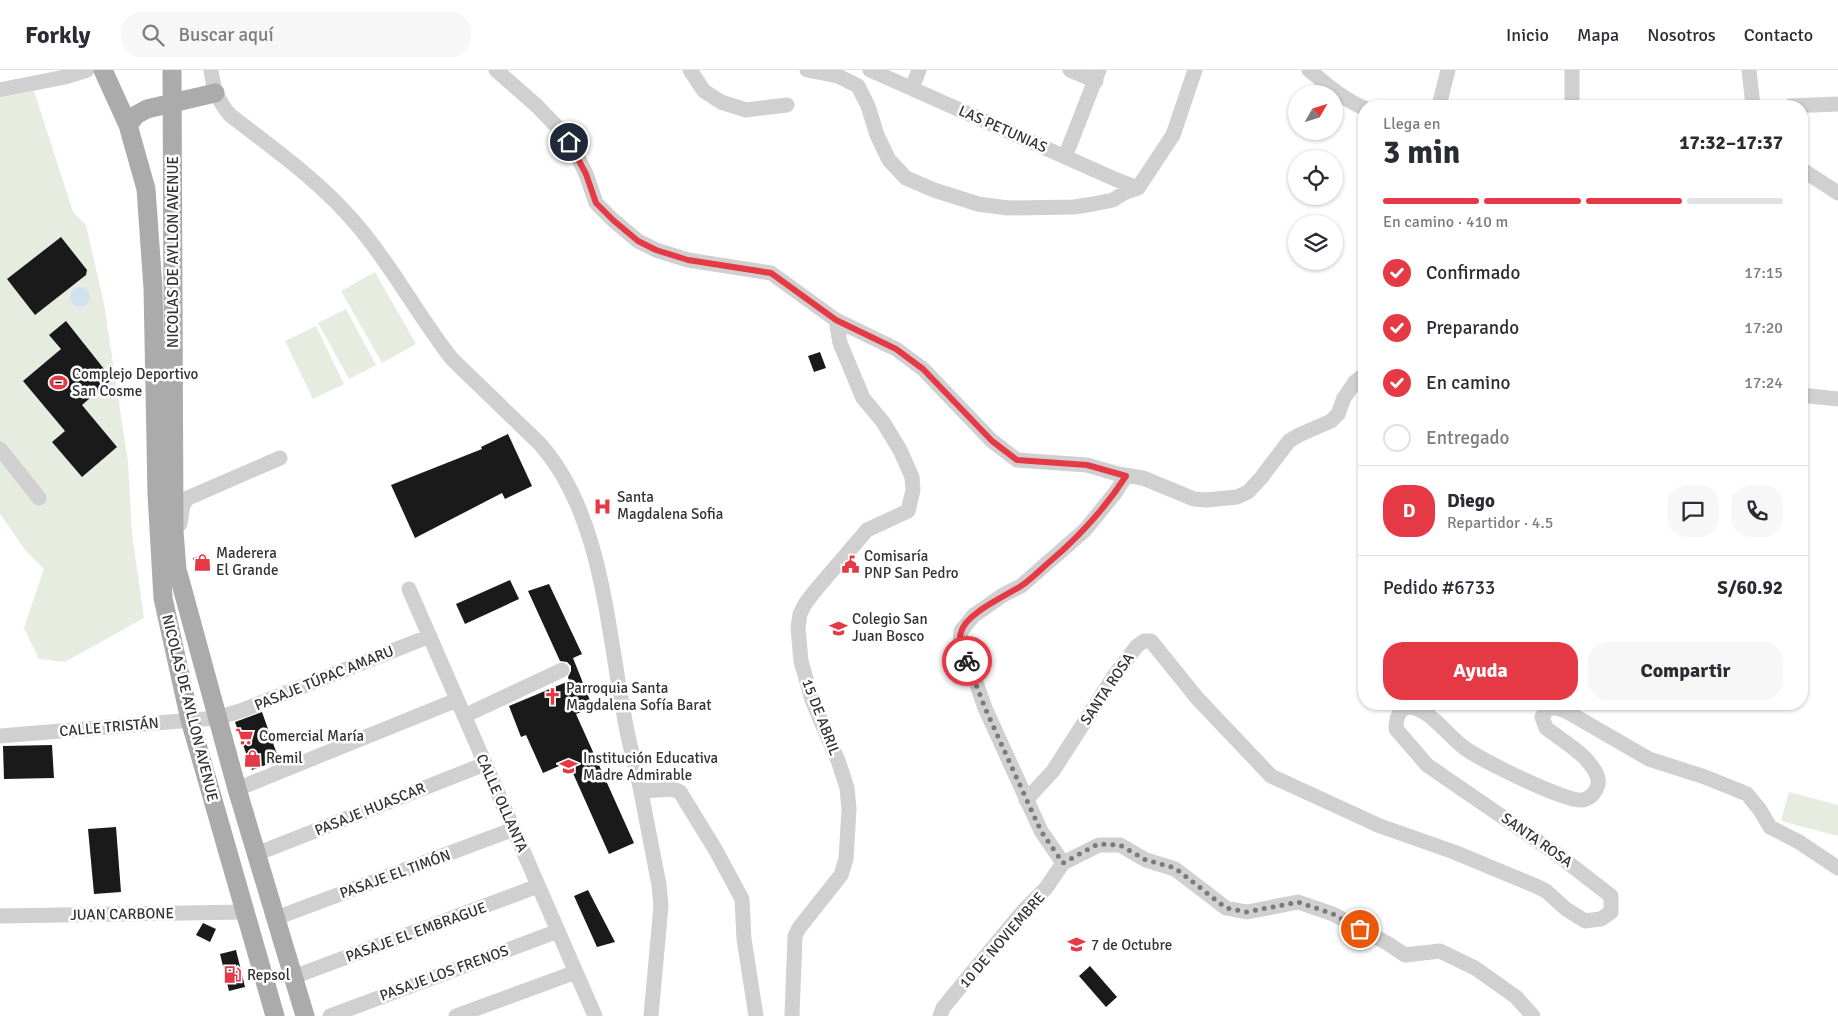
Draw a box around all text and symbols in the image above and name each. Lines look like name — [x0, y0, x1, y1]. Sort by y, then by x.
search box — [121, 12, 471, 57]
text: Forkly — [25, 20, 91, 50]
icon: search — [139, 21, 167, 49]
text: Buscar aquí — [179, 23, 274, 47]
text: Inicio — [1506, 24, 1549, 46]
text: Mapa — [1577, 24, 1619, 46]
text: Nosotros — [1647, 24, 1716, 46]
text: Contacto — [1744, 24, 1813, 46]
north arrow — [1288, 85, 1342, 140]
map controls — [1288, 85, 1343, 270]
street label: LAS PETUNIAS — [956, 101, 1050, 157]
text: Llega en — [1383, 114, 1441, 134]
pin — [548, 121, 590, 163]
icon: home — [555, 128, 583, 156]
text: 17:32–17:37 — [1679, 131, 1783, 155]
text: 3 min — [1383, 133, 1460, 172]
button: locate — [1288, 150, 1343, 205]
street label: NICOLAS DE AYLLON AVENUE — [164, 156, 182, 348]
text: En camino · 410 m — [1383, 212, 1508, 232]
button: layers — [1288, 215, 1343, 270]
icon: check — [1383, 259, 1411, 287]
text: Confirmado — [1426, 261, 1520, 285]
text: 17:15 — [1744, 263, 1783, 283]
icon: check — [1383, 314, 1411, 342]
text: Preparando — [1426, 316, 1519, 340]
text: 17:20 — [1744, 318, 1783, 338]
place label: Complejo Deportivo San Cosme — [72, 365, 198, 400]
icon: check — [1383, 369, 1411, 397]
text: En camino — [1426, 371, 1510, 395]
sports icon: Complejo Deportivo San Cosme — [48, 373, 68, 393]
text: 17:24 — [1744, 373, 1783, 393]
text: Entregado — [1426, 426, 1509, 450]
button: chat — [1667, 485, 1719, 537]
button: phone — [1731, 485, 1783, 537]
place label: Santa Magdalena Sofia — [617, 488, 723, 523]
text: Diego — [1447, 489, 1495, 513]
hospital icon: Santa Magdalena Sofia — [593, 496, 613, 516]
text: D — [1403, 499, 1415, 523]
text: Repartidor · 4.5 — [1447, 513, 1553, 533]
place label: Maderera El Grande — [216, 544, 279, 579]
place label: Comisaría PNP San Pedro — [864, 547, 959, 582]
shop icon: Maderera El Grande — [192, 552, 212, 572]
public building icon: Comisaría PNP San Pedro — [840, 555, 860, 575]
text: Pedido #6733 — [1383, 576, 1495, 600]
text: S/60.92 — [1717, 576, 1783, 600]
place label: Colegio San Juan Bosco — [852, 610, 928, 645]
street label: NICOLAS DE AYLLON AVENUE — [158, 613, 222, 803]
school or university icon: Colegio San Juan Bosco — [828, 618, 848, 638]
courier — [942, 636, 992, 686]
street label: PASAJE TÚPAC AMARU — [251, 641, 396, 714]
button: Ayuda — [1383, 642, 1578, 700]
button: Compartir — [1588, 642, 1783, 700]
icon: bike — [953, 647, 981, 675]
street label: SANTA ROSA — [1076, 650, 1138, 728]
street label: 15 DE ABRIL — [798, 676, 844, 758]
place label: Parroquia Santa Magdalena Sofía Barat — [566, 679, 711, 714]
church icon: Parroquia Santa Magdalena Sofía Barat — [542, 687, 562, 707]
street label: CALLE TRISTÁN — [58, 713, 160, 740]
supermarket icon: Comercial María — [235, 726, 255, 746]
place label: Comercial María — [259, 727, 364, 745]
shop icon: Remil — [242, 748, 262, 768]
place label: Remil — [266, 749, 303, 767]
place label: Institución Educativa Madre Admirable — [583, 749, 718, 784]
street label: CALLE OLLANTA — [472, 751, 532, 855]
school or university icon: Institución Educativa Madre Admirable — [559, 757, 579, 777]
street label: PASAJE HUASCAR — [312, 779, 428, 839]
street label: SANTA ROSA — [1498, 809, 1576, 871]
street label: PASAJE EL TIMÓN — [337, 845, 453, 902]
street label: 10 DE NOVIEMBRE — [955, 888, 1049, 992]
street label: PASAJE EL EMBRAGUE — [343, 898, 489, 966]
street label: JUAN CARBONE — [70, 904, 174, 924]
pin — [1339, 908, 1381, 950]
icon: bag — [1346, 915, 1374, 943]
school or university icon: 7 de Octubre — [1067, 935, 1087, 955]
place label: 7 de Octubre — [1091, 936, 1172, 954]
street label: PASAJE LOS FRENOS — [377, 941, 511, 1005]
fuel station icon: Repsol — [223, 965, 243, 985]
place label: Repsol — [247, 966, 290, 984]

